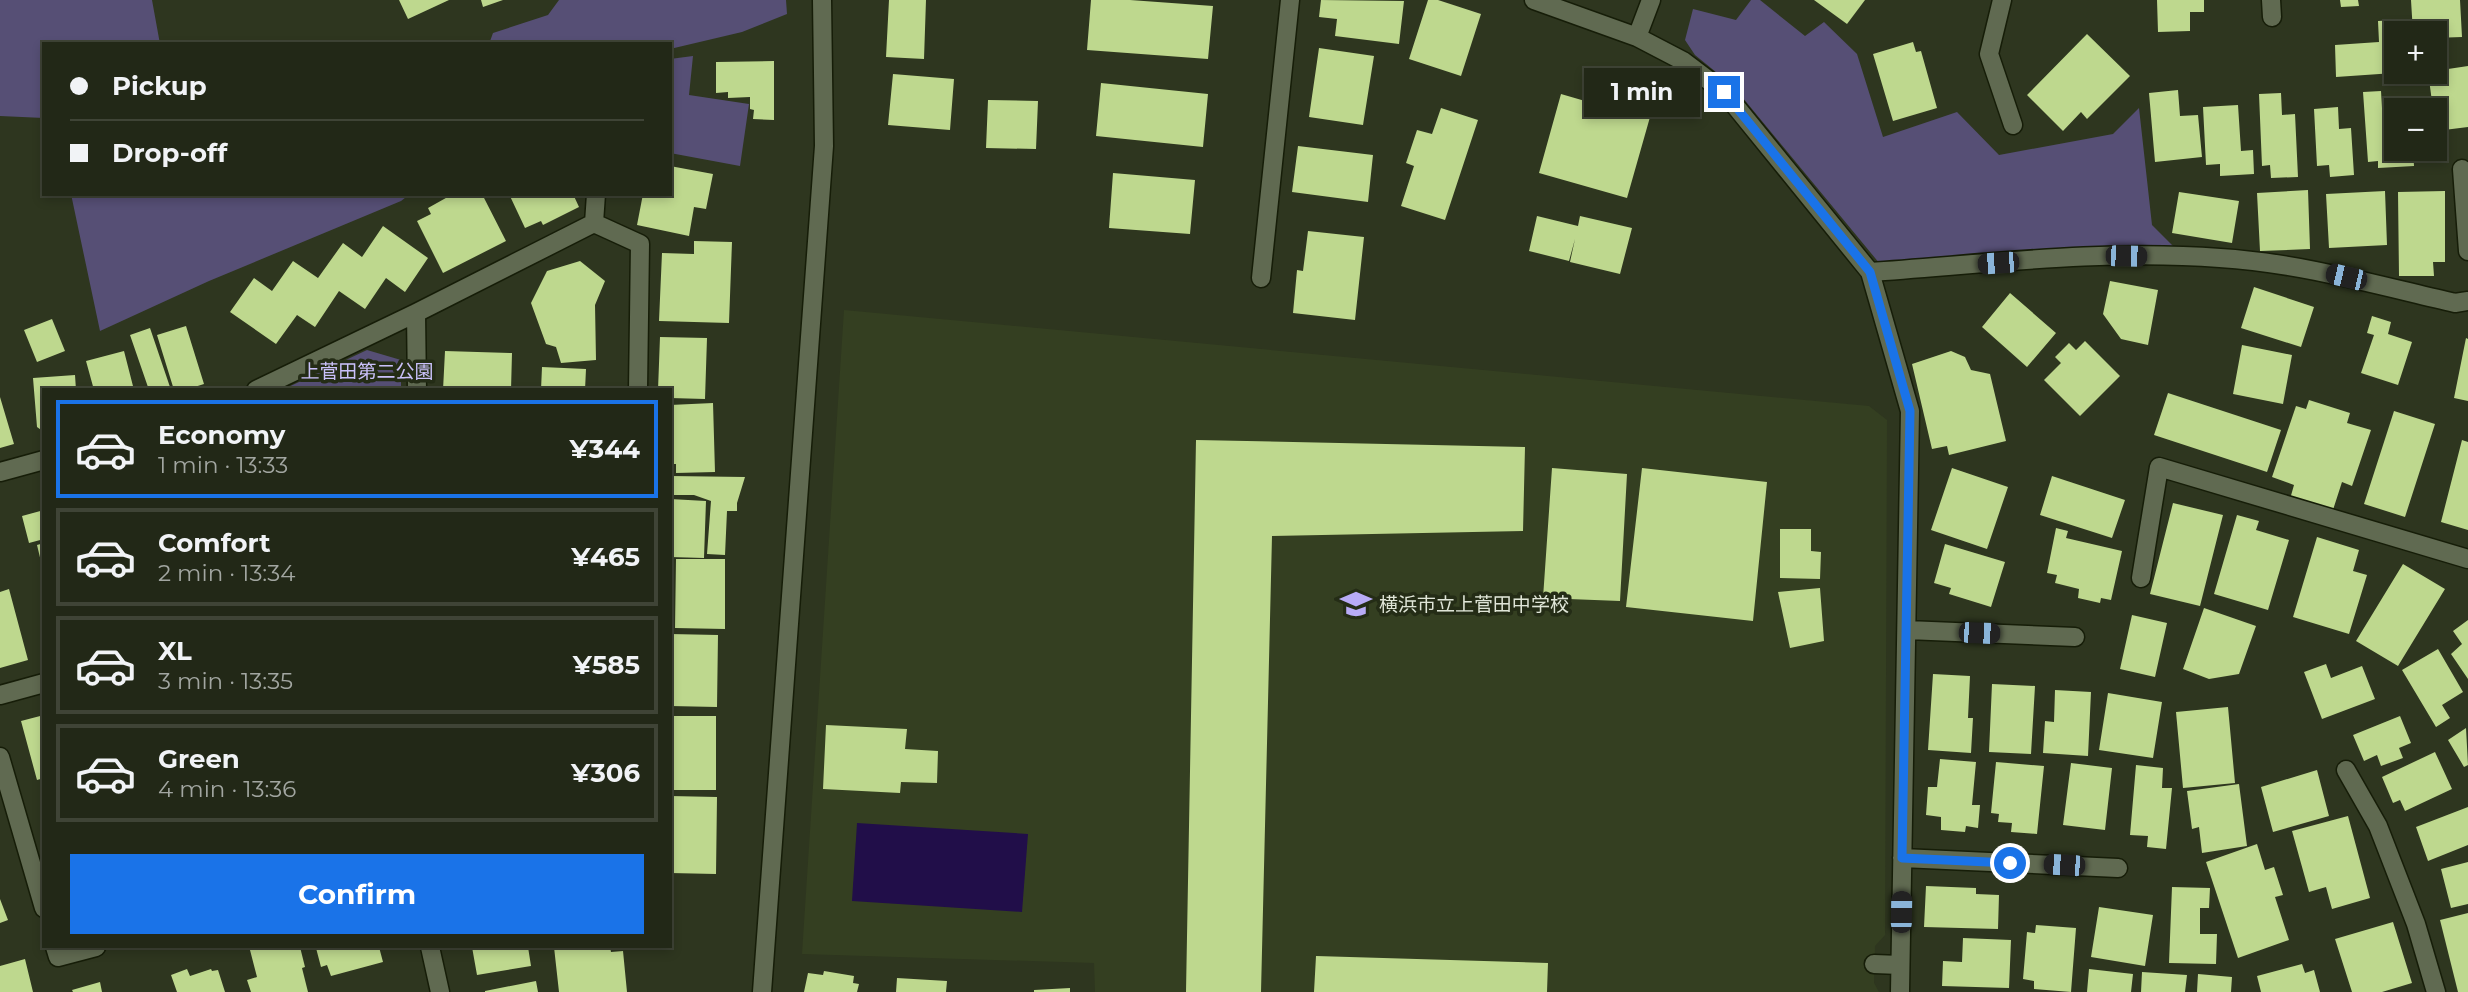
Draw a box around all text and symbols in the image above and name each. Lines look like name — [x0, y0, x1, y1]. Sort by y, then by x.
map controls — [2384, 21, 2447, 161]
button: + — [2384, 21, 2447, 84]
callout: 1 min — [1584, 68, 1700, 116]
text: Pickup — [112, 70, 207, 102]
route end — [1708, 76, 1740, 108]
text: 1 min — [1611, 78, 1673, 106]
button: − — [2384, 98, 2447, 161]
text: Drop-off — [112, 137, 227, 169]
car — [2105, 245, 2148, 267]
car — [1977, 251, 2020, 275]
car — [2324, 262, 2369, 292]
park label: 上菅田第二公園 — [300, 360, 434, 383]
icon: car — [74, 418, 137, 481]
text: Economy — [158, 419, 285, 451]
text: ¥344 — [569, 433, 640, 465]
text: 1 min · 13:33 — [158, 451, 288, 479]
icon: car — [74, 526, 137, 589]
text: Comfort — [158, 527, 270, 559]
text: ¥465 — [571, 541, 640, 573]
text: 2 min · 13:34 — [158, 559, 295, 587]
school or university icon: 横浜市立上菅田中学校 — [1339, 587, 1373, 621]
place label: 横浜市立上菅田中学校 — [1379, 593, 1569, 616]
car — [1958, 622, 2001, 644]
icon: car — [74, 634, 137, 697]
text: XL — [158, 635, 192, 667]
text: ¥585 — [573, 649, 640, 681]
text: 3 min · 13:35 — [158, 667, 293, 695]
icon: car — [74, 742, 137, 805]
text: Green — [158, 743, 240, 775]
text: ¥306 — [571, 757, 640, 789]
text: 4 min · 13:36 — [158, 775, 296, 803]
route start — [1994, 847, 2026, 879]
car — [2043, 853, 2086, 877]
button: Confirm — [70, 854, 644, 934]
car — [1891, 891, 1912, 933]

